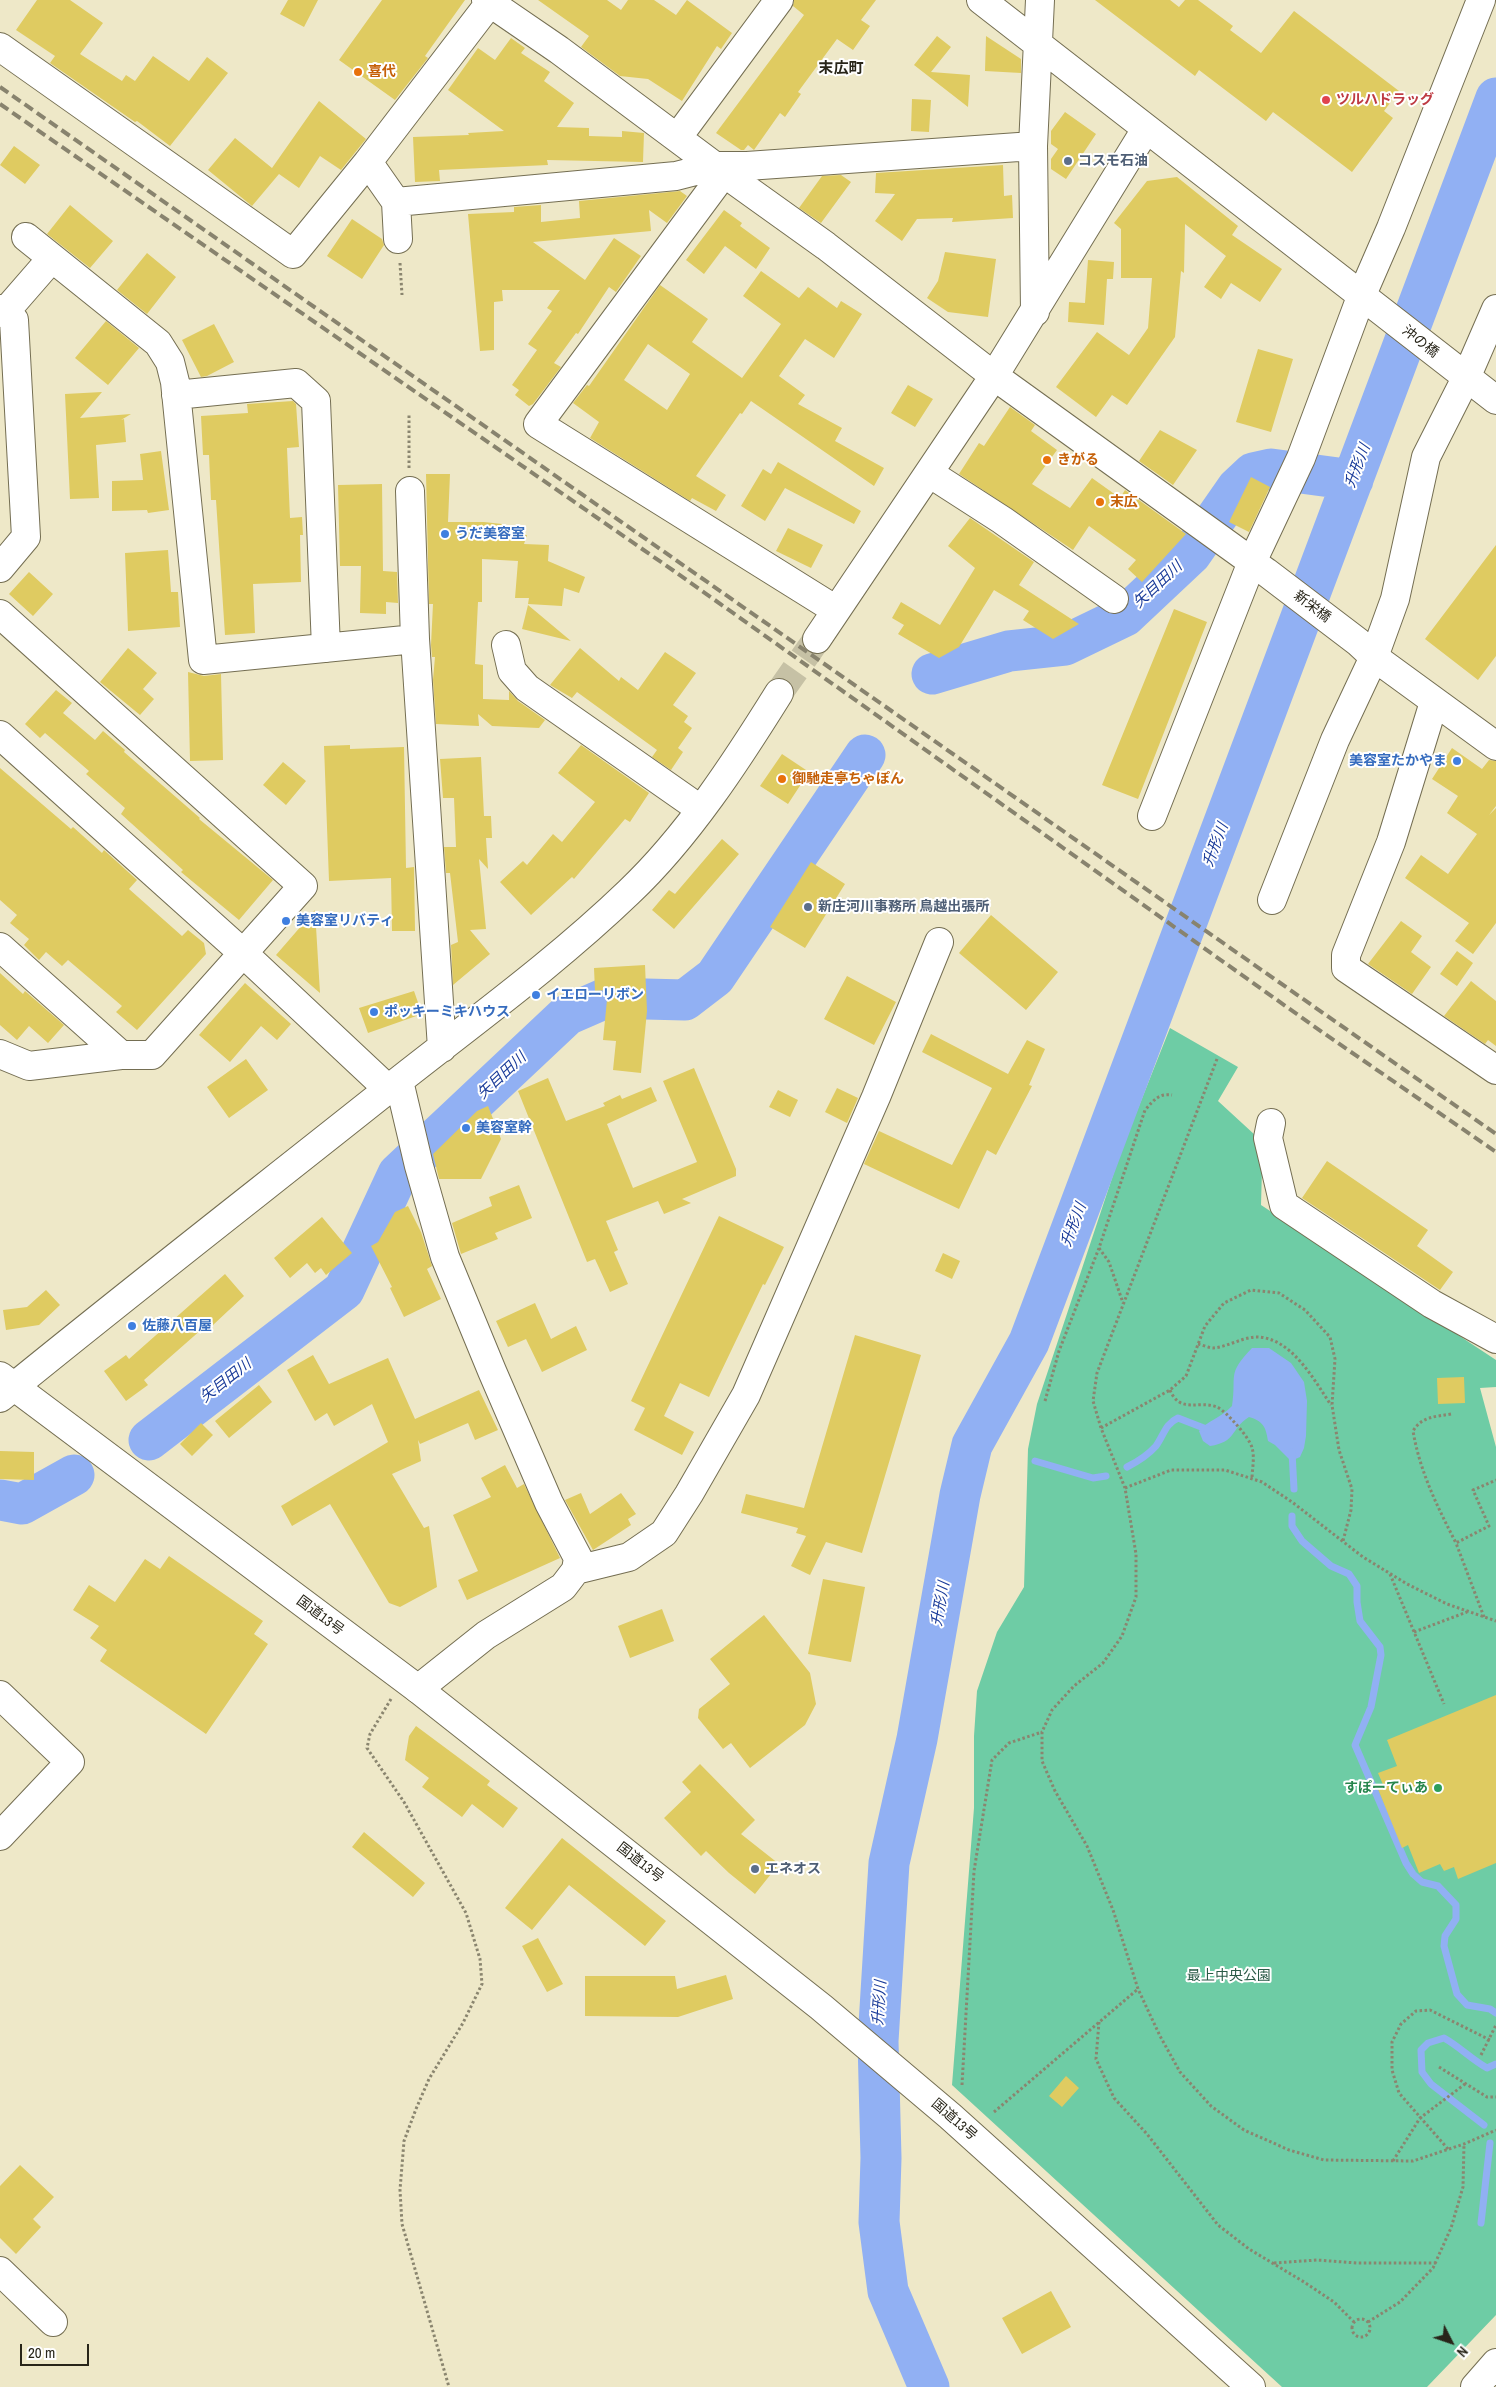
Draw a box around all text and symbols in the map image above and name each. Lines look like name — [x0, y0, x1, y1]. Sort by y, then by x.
district label: 末広町 — [819, 60, 863, 78]
place label: 喜代 — [368, 64, 396, 80]
marker: 喜代 — [352, 66, 364, 78]
place label: ツルハドラッグ — [1336, 92, 1434, 108]
marker: ツルハドラッグ — [1320, 94, 1332, 106]
place label: コスモ石油 — [1078, 153, 1148, 169]
marker: コスモ石油 — [1062, 155, 1074, 167]
street label: 沖の橋 — [1398, 322, 1442, 362]
water label: 升形川 — [1342, 442, 1374, 490]
place label: きがる — [1057, 452, 1099, 468]
marker: きがる — [1041, 454, 1053, 466]
place label: 末広 — [1110, 494, 1138, 510]
marker: 末広 — [1094, 496, 1106, 508]
place label: うだ美容室 — [455, 526, 525, 542]
marker: うだ美容室 — [439, 528, 451, 540]
water label: 矢目田川 — [1130, 558, 1186, 612]
street label: 新栄橋 — [1290, 588, 1334, 626]
place label: 美容室たかやま — [1349, 753, 1447, 769]
marker: 美容室たかやま — [1451, 755, 1463, 767]
place label: 御馳走亭ちゃぽん — [792, 771, 904, 787]
marker: 御馳走亭ちゃぽん — [776, 773, 788, 785]
water label: 升形川 — [1200, 821, 1232, 869]
place label: 新庄河川事務所 鳥越出張所 — [818, 899, 989, 915]
marker: 新庄河川事務所 鳥越出張所 — [802, 901, 814, 913]
place label: 美容室リバティ — [296, 913, 394, 929]
marker: 美容室リバティ — [280, 915, 292, 927]
place label: イエローリボン — [546, 987, 644, 1003]
marker: イエローリボン — [530, 989, 542, 1001]
place label: ポッキーミキハウス — [384, 1004, 510, 1020]
marker: ポッキーミキハウス — [368, 1006, 380, 1018]
water label: 矢目田川 — [474, 1049, 530, 1103]
place label: 美容室幹 — [476, 1120, 532, 1136]
marker: 美容室幹 — [460, 1122, 472, 1134]
water label: 升形川 — [1058, 1201, 1090, 1249]
place label: 佐藤八百屋 — [142, 1318, 212, 1334]
marker: 佐藤八百屋 — [126, 1320, 138, 1332]
water label: 矢目田川 — [197, 1355, 255, 1407]
water label: 升形川 — [928, 1580, 954, 1628]
street label: 国道13号 — [293, 1593, 347, 1639]
place label: すぽーてぃあ — [1344, 1780, 1428, 1796]
marker: すぽーてぃあ — [1432, 1782, 1444, 1794]
street label: 国道13号 — [613, 1840, 667, 1886]
place label: エネオス — [765, 1861, 821, 1877]
marker: エネオス — [749, 1863, 761, 1875]
park label: 最上中央公園 — [1187, 1968, 1271, 1984]
water label: 升形川 — [869, 1980, 891, 2026]
street label: 国道13号 — [928, 2096, 980, 2144]
north arrow — [1426, 2317, 1476, 2367]
scale bar — [22, 2334, 91, 2366]
text: 20 m — [28, 2342, 55, 2363]
text: N — [1453, 2343, 1472, 2361]

